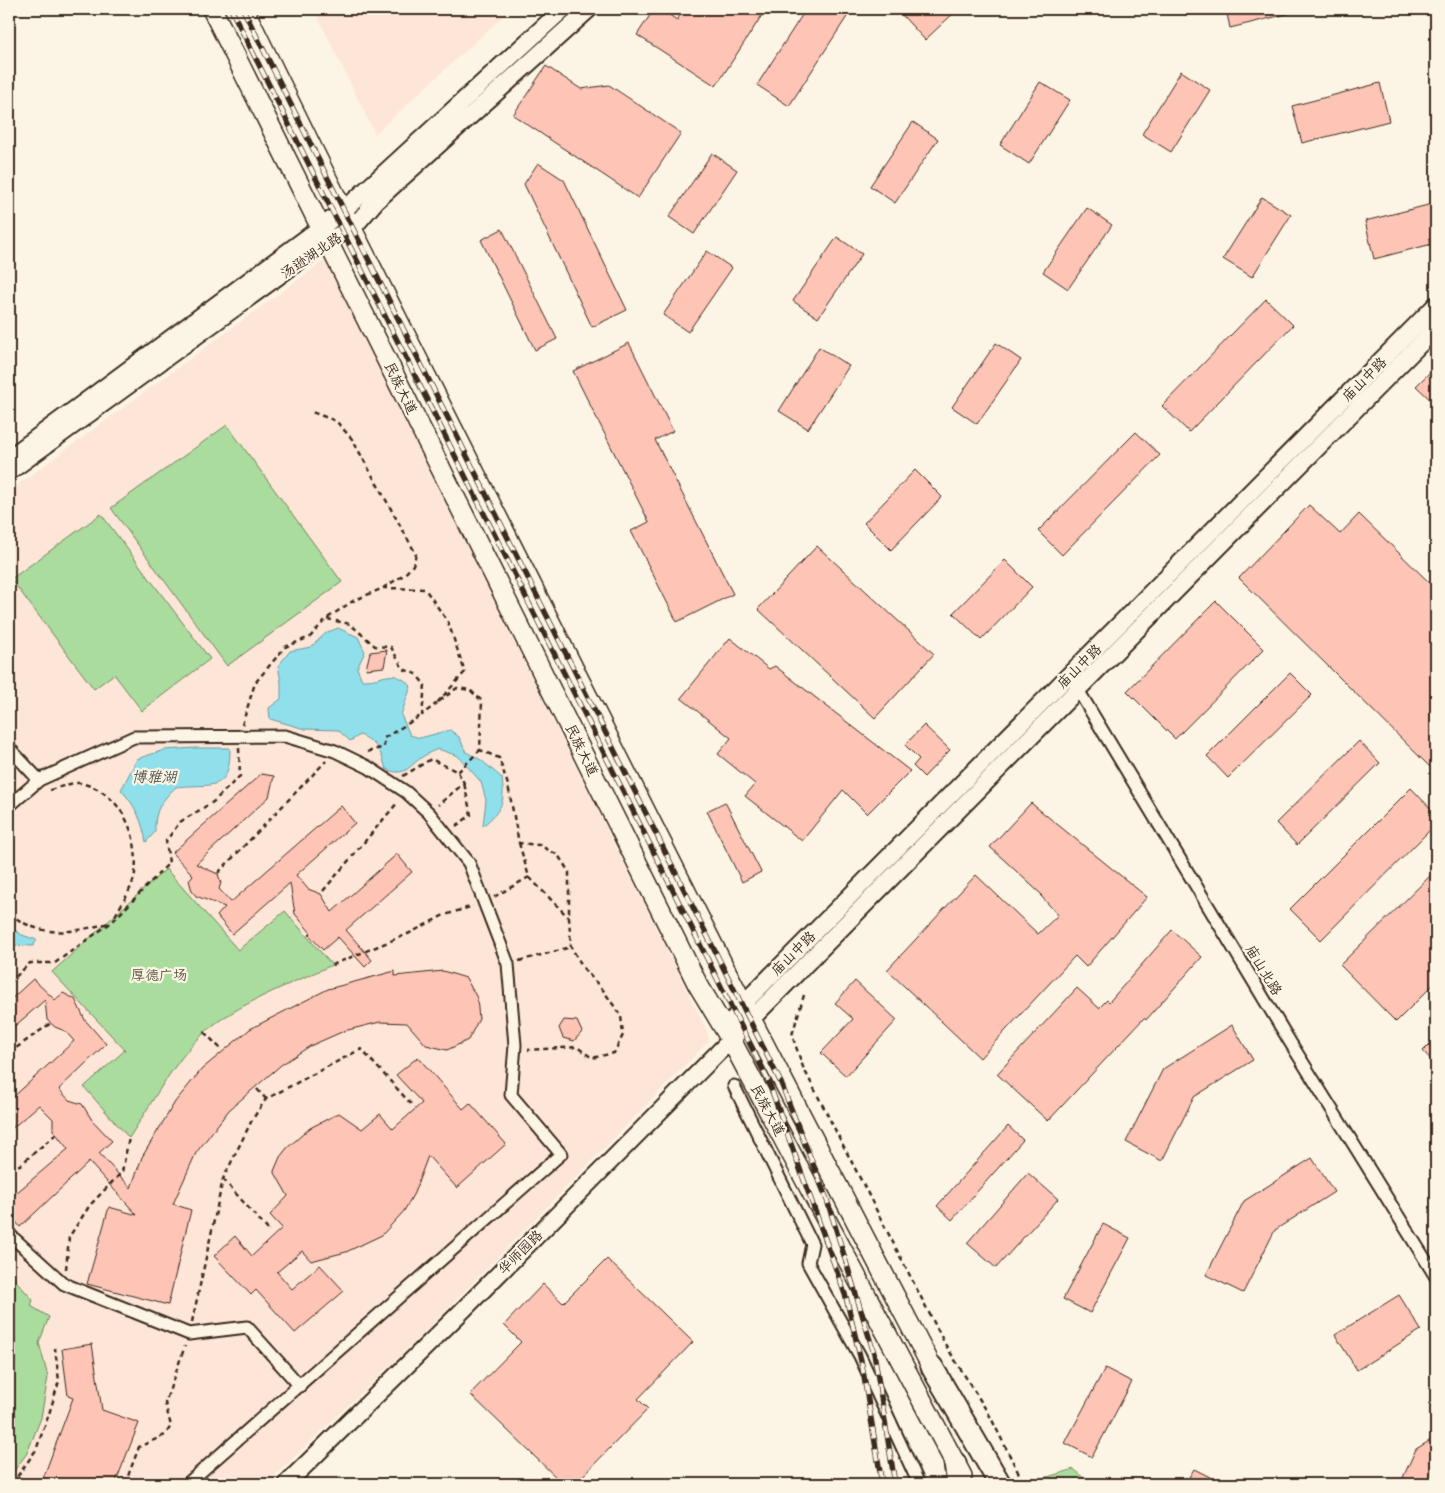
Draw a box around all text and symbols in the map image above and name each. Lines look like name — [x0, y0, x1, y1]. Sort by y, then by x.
street label: 汤逊湖北路 — [278, 229, 345, 282]
street label: 庙山中路 — [1339, 354, 1390, 405]
street label: 民族大道 — [381, 359, 420, 417]
street label: 庙山中路 — [1054, 641, 1105, 692]
street label: 民族大道 — [562, 721, 601, 779]
water label: 博雅湖 — [131, 768, 178, 787]
street label: 庙山中路 — [768, 928, 819, 979]
street label: 庙山北路 — [1242, 942, 1285, 999]
park label: 厚德广场 — [131, 967, 187, 984]
street label: 民族大道 — [747, 1082, 788, 1139]
street label: 华师园路 — [495, 1227, 546, 1278]

